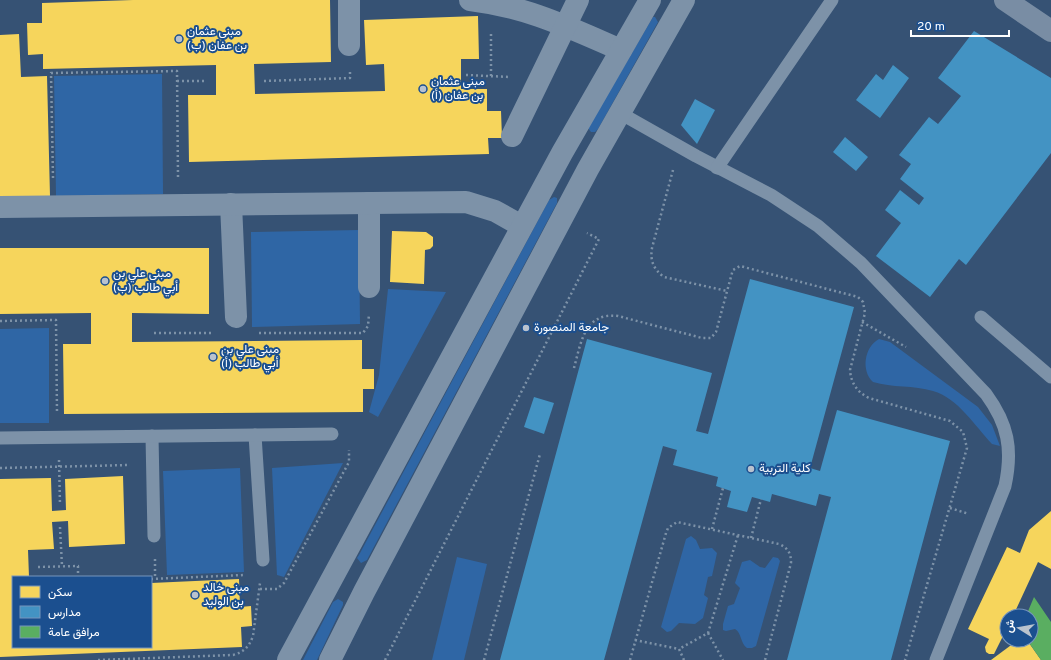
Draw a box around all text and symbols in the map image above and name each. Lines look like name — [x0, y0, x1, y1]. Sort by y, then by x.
scale bar — [911, 12, 1009, 38]
text: 20 m — [917, 19, 945, 35]
place label: مبنى عثمان بن عفان (ب) — [187, 24, 247, 54]
marker: مبنى عثمان بن عفان (ب) — [174, 34, 184, 44]
place label: مبنى عثمان بن عفان (أ) — [431, 74, 485, 104]
marker: مبنى عثمان بن عفان (أ) — [418, 84, 428, 94]
place label: مبنى علي بن أبي طالب (ب) — [113, 266, 178, 297]
marker: مبنى علي بن أبي طالب (ب) — [100, 276, 110, 286]
place label: جامعة المنصورة — [534, 320, 609, 336]
marker: جامعة المنصورة — [521, 323, 531, 333]
place label: مبنى علي بن أبي طالب (أ) — [221, 342, 279, 373]
marker: مبنى علي بن أبي طالب (أ) — [208, 352, 218, 362]
place label: كلية التربية — [759, 461, 811, 477]
marker: كلية التربية — [746, 464, 756, 474]
legend — [12, 576, 152, 648]
place label: مبنى خالد بن الوليد — [203, 580, 249, 610]
text: سكن — [48, 585, 72, 601]
marker: مبنى خالد بن الوليد — [190, 590, 200, 600]
text: مدارس — [48, 605, 81, 621]
north arrow — [999, 608, 1039, 648]
text: ش — [1002, 618, 1018, 634]
text: مرافق عامة — [48, 625, 100, 641]

